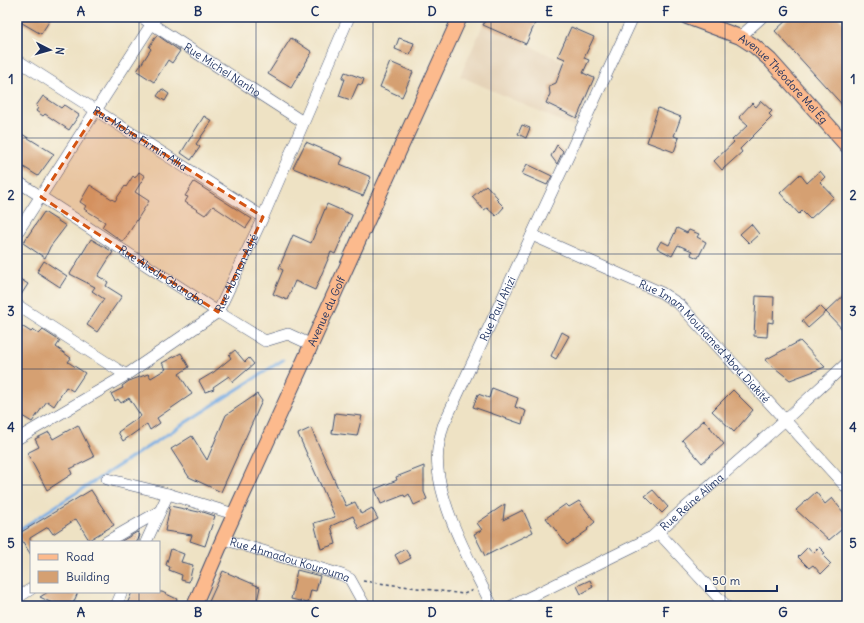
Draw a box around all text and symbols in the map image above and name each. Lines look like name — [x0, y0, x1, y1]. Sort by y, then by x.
text: A — [77, 3, 86, 20]
text: B — [194, 3, 203, 20]
text: C — [311, 3, 320, 20]
text: D — [427, 3, 437, 20]
text: E — [545, 3, 553, 20]
text: F — [662, 3, 670, 20]
text: G — [778, 3, 788, 20]
north arrow — [30, 30, 70, 70]
street label: Avenue Théodore Mel Eg — [736, 31, 831, 127]
street label: Rue Michel Nanho — [181, 40, 264, 100]
text: N — [53, 47, 67, 56]
text: 1 — [8, 71, 14, 88]
text: 1 — [850, 71, 856, 88]
street label: Rue Mobio Firmin Allia — [90, 103, 190, 174]
text: 2 — [7, 187, 15, 204]
text: 2 — [849, 187, 857, 204]
street label: Rue Abonon Adjé — [212, 232, 261, 314]
street label: Rue Akedji Gbangbo — [116, 242, 207, 308]
street label: Avenue du Golf — [304, 274, 348, 349]
street label: Rue Paul Ahizi — [477, 274, 519, 343]
street label: Rue Imam Mouhamed Abou Diakité — [637, 277, 773, 406]
text: 3 — [7, 303, 15, 320]
text: 3 — [849, 303, 857, 320]
text: 4 — [7, 419, 15, 436]
text: 4 — [849, 419, 857, 436]
street label: Rue Reine Alima — [657, 470, 726, 534]
street label: Rue Ahmadou Kourouma — [228, 534, 353, 585]
text: 5 — [7, 535, 15, 552]
text: 5 — [849, 535, 857, 552]
legend — [30, 541, 160, 593]
text: Road — [66, 549, 94, 564]
scale bar — [706, 567, 777, 593]
text: Building — [66, 569, 110, 584]
text: 50 m — [712, 573, 741, 588]
text: A — [77, 604, 86, 621]
text: B — [194, 604, 203, 621]
text: C — [311, 604, 320, 621]
text: D — [427, 604, 437, 621]
text: E — [545, 604, 553, 621]
text: F — [662, 604, 670, 621]
text: G — [778, 604, 788, 621]

